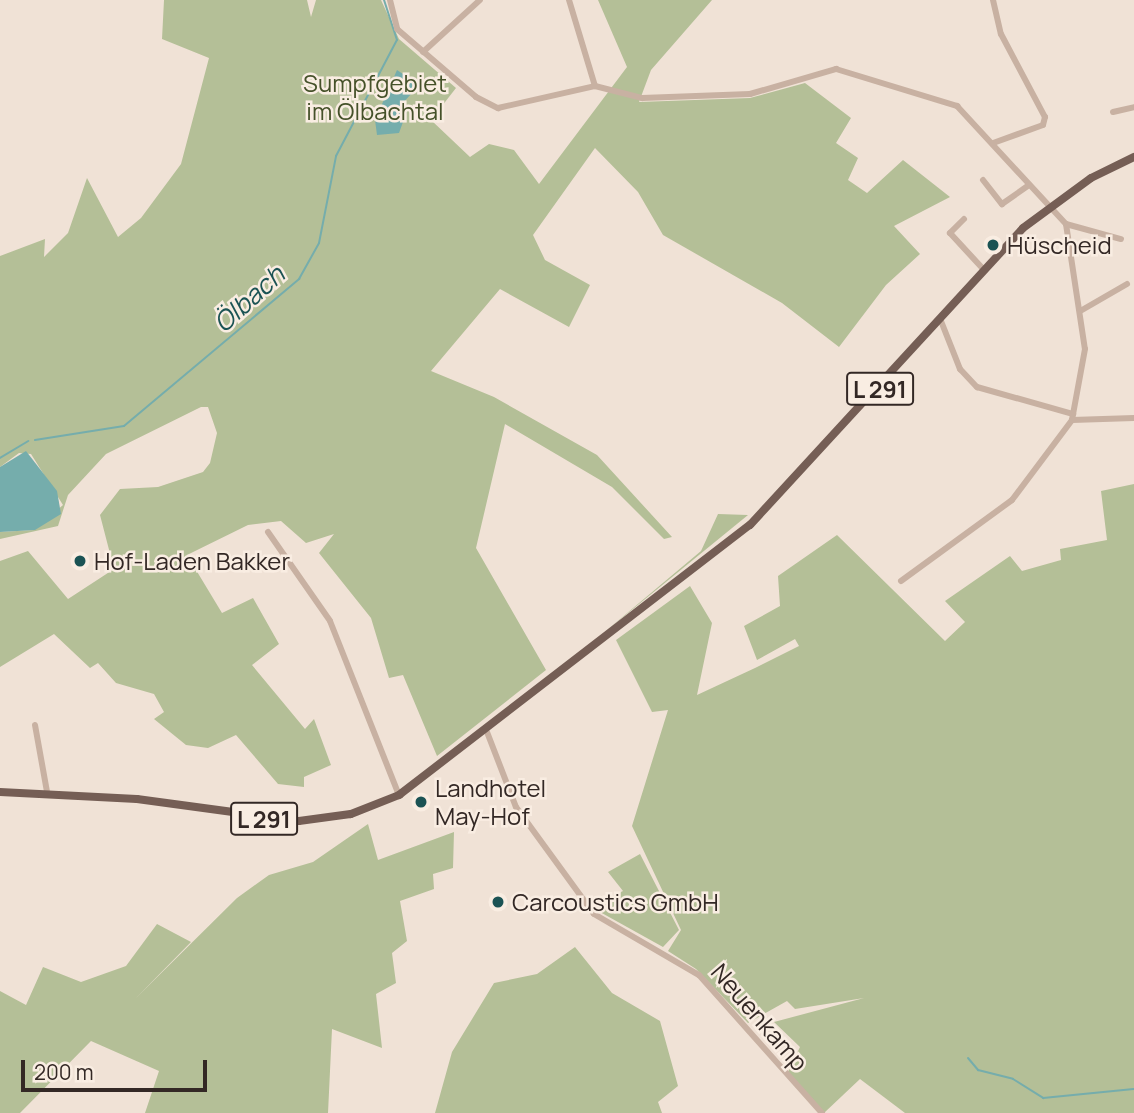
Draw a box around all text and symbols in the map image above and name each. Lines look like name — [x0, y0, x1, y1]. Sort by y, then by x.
park label: Sumpfgebiet im Ölbachtal — [303, 69, 447, 125]
place label: Hüscheid — [1007, 231, 1112, 259]
marker: Hüscheid — [985, 237, 1001, 253]
water label: Ölbach — [207, 259, 291, 339]
road number: L 291 — [845, 370, 915, 408]
place label: Hof-Laden Bakker — [94, 547, 290, 575]
marker: Hof-Laden Bakker — [72, 553, 88, 569]
place label: Landhotel May-Hof — [435, 774, 546, 830]
marker: Landhotel May-Hof — [413, 794, 429, 810]
road number: L 291 — [229, 800, 299, 838]
place label: Carcoustics GmbH — [512, 888, 719, 916]
marker: Carcoustics GmbH — [490, 894, 506, 910]
street label: Neuenkamp — [706, 958, 814, 1076]
scale bar — [24, 1046, 210, 1090]
text: 200 m — [34, 1058, 94, 1086]

